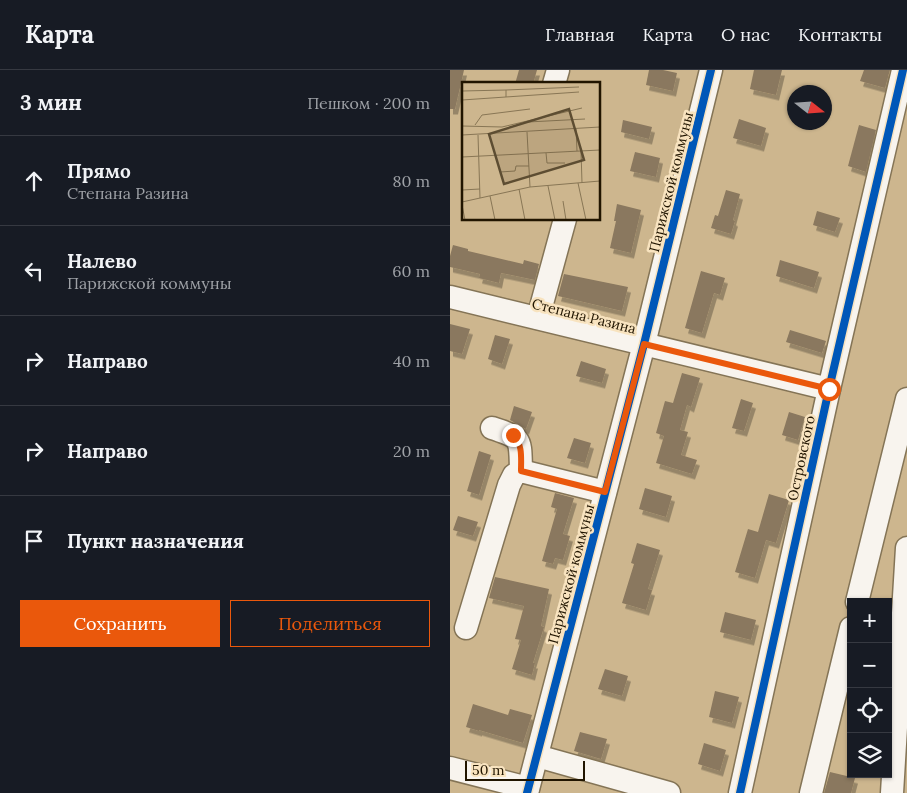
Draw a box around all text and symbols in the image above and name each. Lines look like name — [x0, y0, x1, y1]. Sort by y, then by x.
text: Карта — [25, 19, 94, 50]
text: Главная — [545, 23, 614, 46]
text: Карта — [642, 23, 693, 46]
text: О нас — [721, 23, 770, 46]
text: Контакты — [798, 23, 882, 46]
inset map — [462, 82, 600, 220]
north arrow — [787, 85, 832, 130]
text: 3 мин — [20, 89, 82, 116]
text: Пешком · 200 m — [307, 93, 430, 113]
street label: Парижской коммуны — [645, 110, 697, 254]
text: Прямо — [67, 159, 131, 183]
icon: ahead — [20, 167, 48, 195]
text: 80 m — [393, 171, 430, 191]
text: Степана Разина — [67, 183, 189, 203]
text: Налево — [67, 249, 137, 273]
icon: left — [20, 257, 48, 285]
text: 60 m — [392, 261, 430, 281]
text: Парижской коммуны — [67, 273, 232, 293]
street label: Степана Разина — [530, 294, 638, 338]
icon: right — [20, 347, 48, 375]
text: Направо — [67, 349, 148, 373]
text: 40 m — [393, 351, 430, 371]
route start — [818, 378, 841, 401]
street label: Островского — [783, 414, 819, 502]
route end — [502, 424, 525, 447]
icon: right — [20, 437, 48, 465]
text: Направо — [67, 439, 148, 463]
text: 20 m — [393, 441, 430, 461]
street label: Парижской коммуны — [544, 502, 598, 646]
icon: arrive — [20, 527, 48, 555]
text: Пункт назначения — [67, 529, 244, 553]
map controls — [847, 598, 892, 778]
button: + — [847, 598, 892, 643]
button: Сохранить — [20, 600, 220, 647]
button: Поделиться — [230, 600, 430, 647]
button: − — [847, 643, 892, 688]
button: locate — [847, 688, 892, 733]
button: layers — [847, 733, 892, 778]
scale bar — [465, 758, 585, 781]
text: 50 m — [472, 761, 505, 779]

